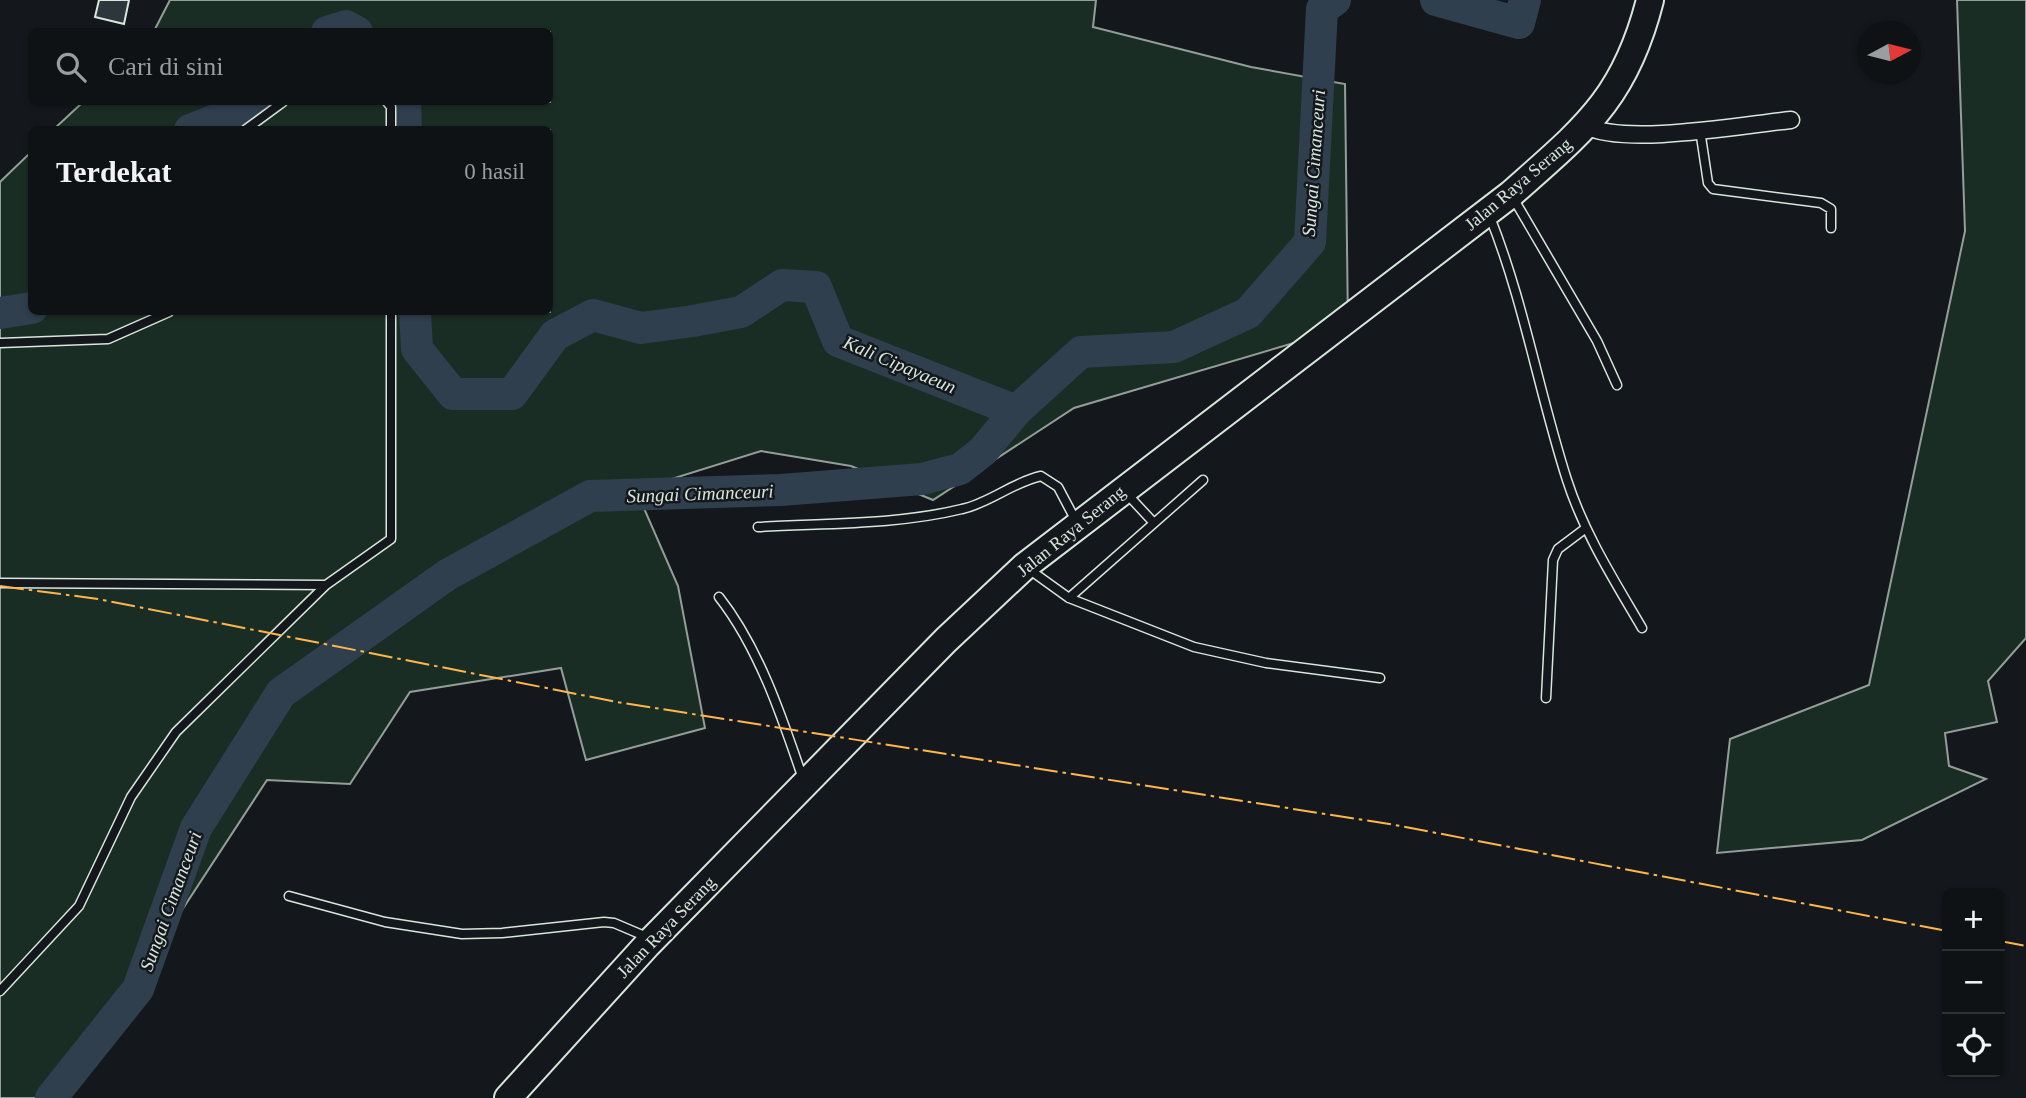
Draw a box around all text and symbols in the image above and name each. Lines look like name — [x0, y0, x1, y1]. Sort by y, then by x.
north arrow — [1858, 21, 1921, 84]
search box — [28, 28, 553, 105]
icon: search — [52, 48, 90, 86]
text: Cari di sini — [108, 52, 224, 81]
water label: Sungai Cimanceuri — [1298, 89, 1329, 237]
street label: Jalan Raya Serang — [1461, 134, 1575, 234]
text: Terdekat — [56, 155, 172, 188]
text: 0 hasil — [464, 159, 525, 184]
water label: Kali Cipayaeun — [840, 331, 959, 398]
water label: Sungai Cimanceuri — [626, 480, 774, 507]
street label: Jalan Raya Serang — [1013, 481, 1129, 581]
water label: Sungai Cimanceuri — [135, 828, 206, 974]
street label: Jalan Raya Serang — [613, 872, 719, 982]
map controls — [1942, 888, 2005, 1077]
button: + — [1942, 888, 2005, 951]
button: − — [1942, 951, 2005, 1014]
button: locate — [1942, 1014, 2005, 1077]

